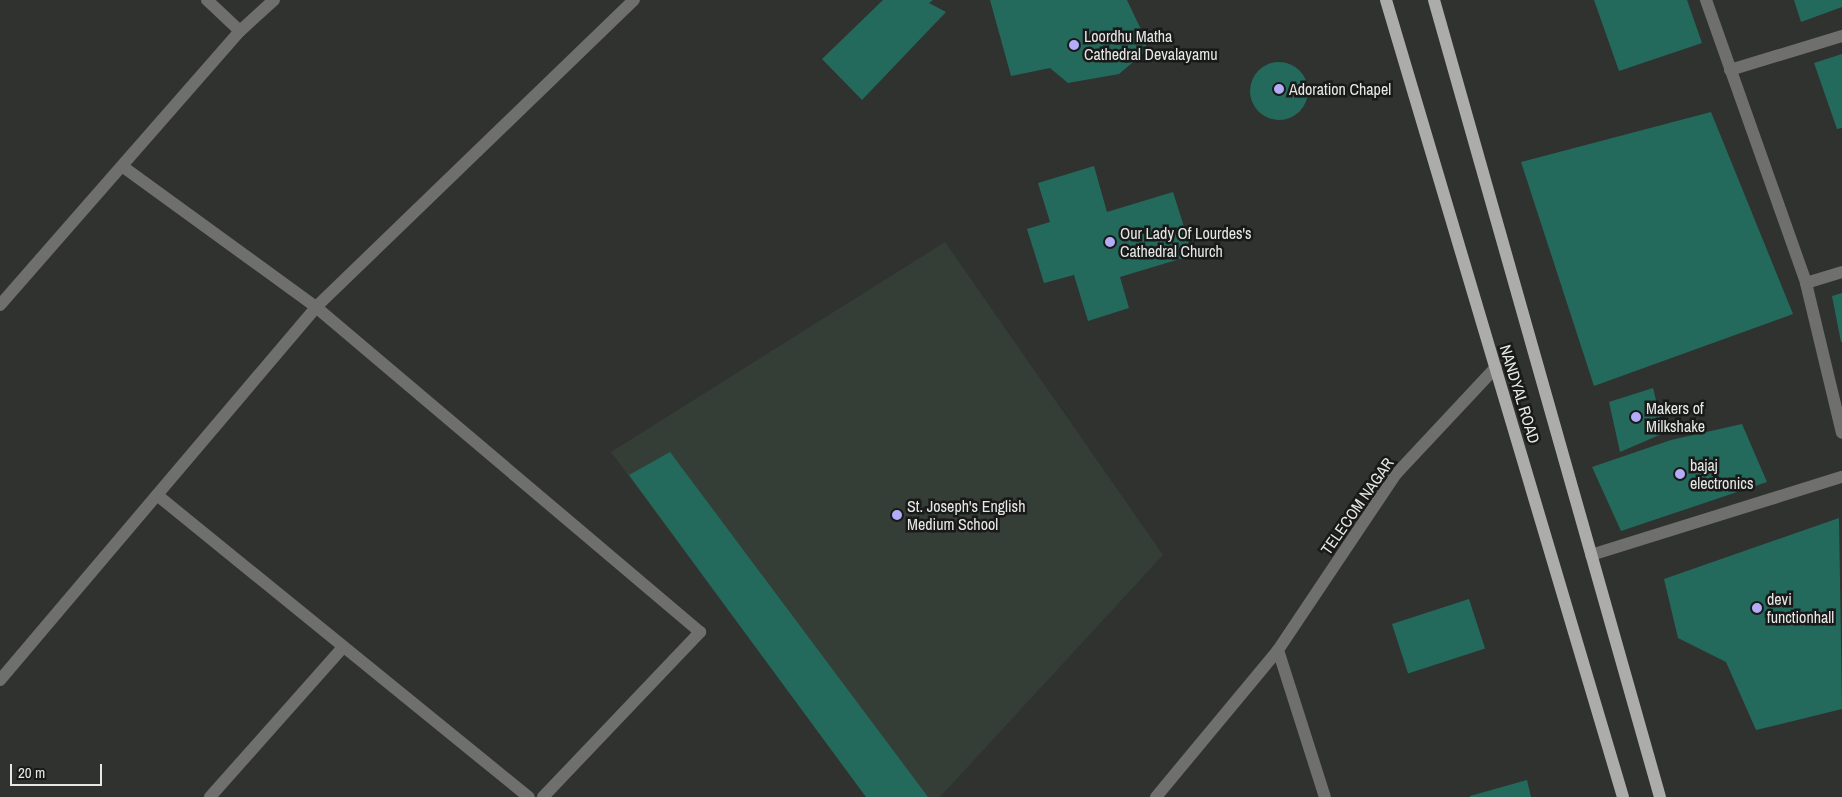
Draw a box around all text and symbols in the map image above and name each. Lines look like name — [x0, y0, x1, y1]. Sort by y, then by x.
place label: Loordhu Matha Cathedral Devalayamu — [1084, 26, 1217, 64]
marker: Loordhu Matha Cathedral Devalayamu — [1068, 39, 1080, 51]
place label: Adoration Chapel — [1289, 79, 1391, 99]
marker: Adoration Chapel — [1273, 83, 1285, 95]
place label: Our Lady Of Lourdes's Cathedral Church — [1120, 223, 1252, 261]
marker: Our Lady Of Lourdes's Cathedral Church — [1104, 236, 1116, 248]
street label: NANDYAL ROAD — [1496, 342, 1544, 446]
place label: Makers of Milkshake — [1646, 398, 1705, 436]
marker: Makers of Milkshake — [1630, 411, 1642, 423]
street label: TELECOM NAGAR — [1317, 454, 1397, 558]
place label: bajaj electronics — [1690, 455, 1753, 493]
marker: bajaj electronics — [1674, 468, 1686, 480]
place label: St. Joseph's English Medium School — [907, 496, 1025, 534]
marker: St. Joseph's English Medium School — [891, 509, 903, 521]
place label: devi functionhall — [1767, 589, 1834, 627]
marker: devi functionhall — [1751, 602, 1763, 614]
scale bar — [12, 754, 105, 786]
text: 20 m — [18, 762, 45, 783]

